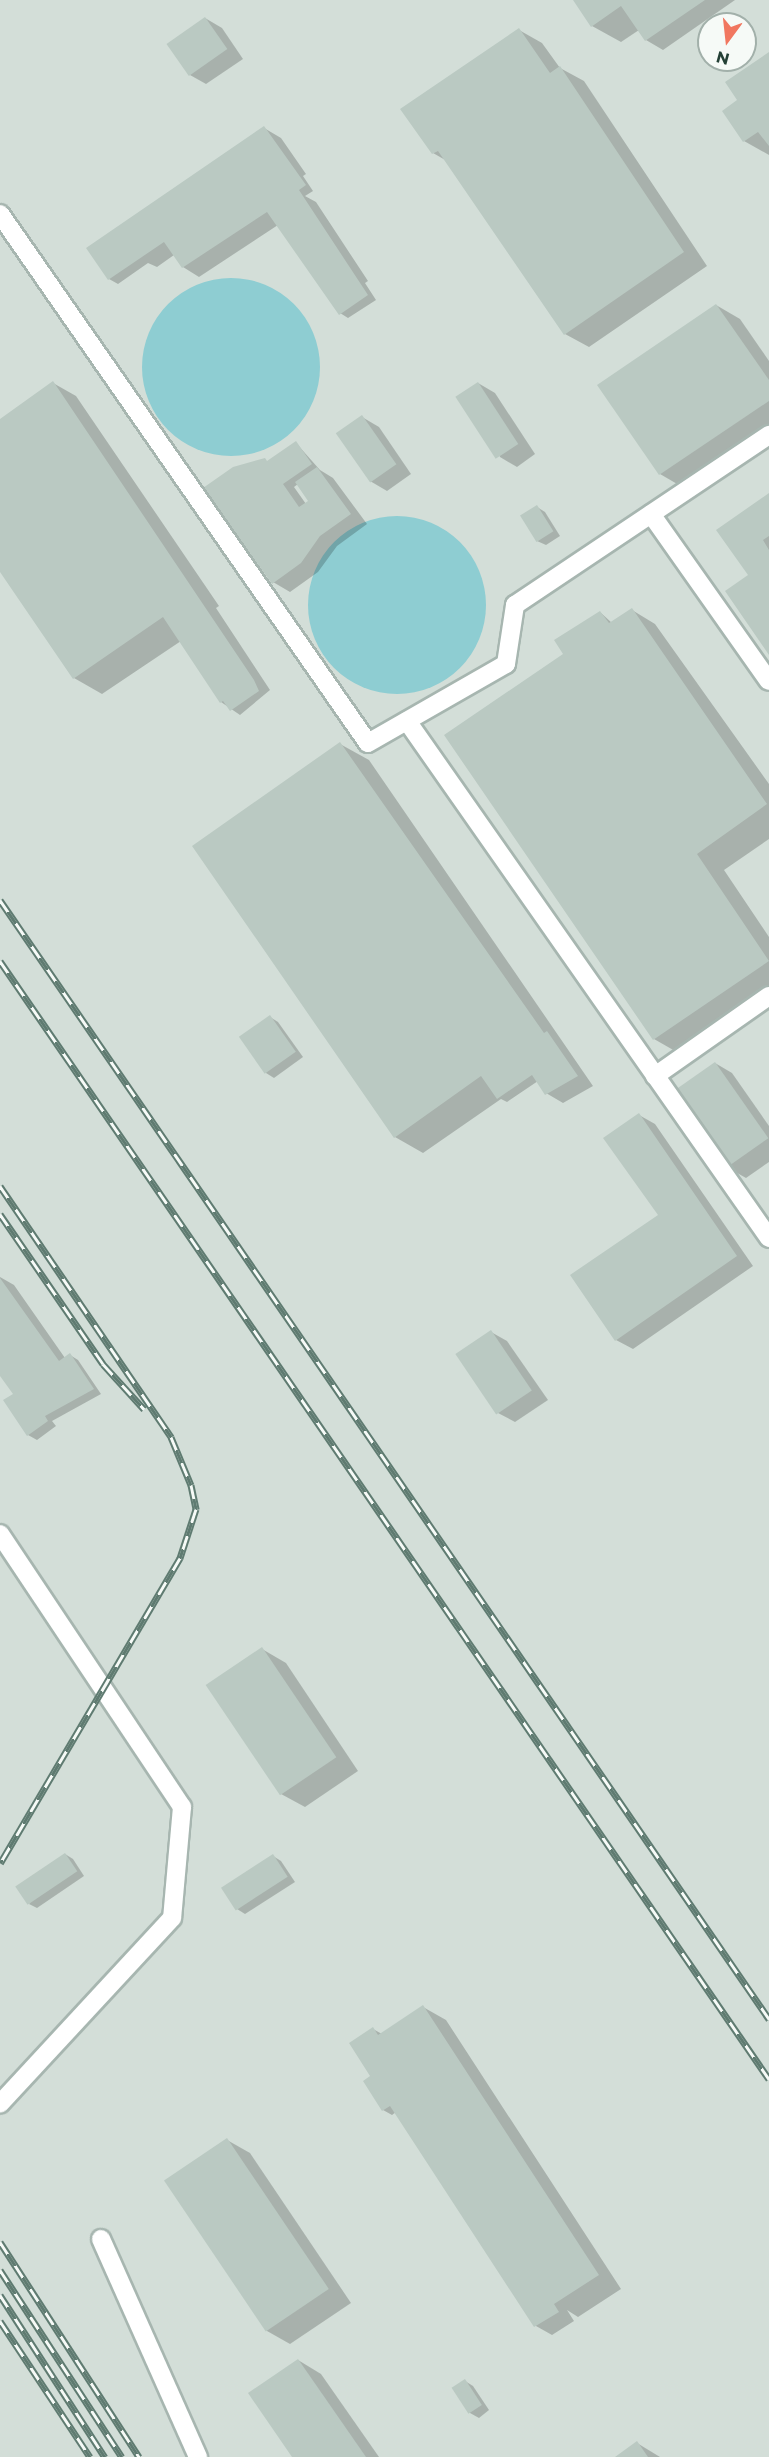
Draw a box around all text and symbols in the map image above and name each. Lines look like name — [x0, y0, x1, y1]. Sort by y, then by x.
north arrow — [697, 12, 757, 72]
text: N — [714, 47, 731, 69]

